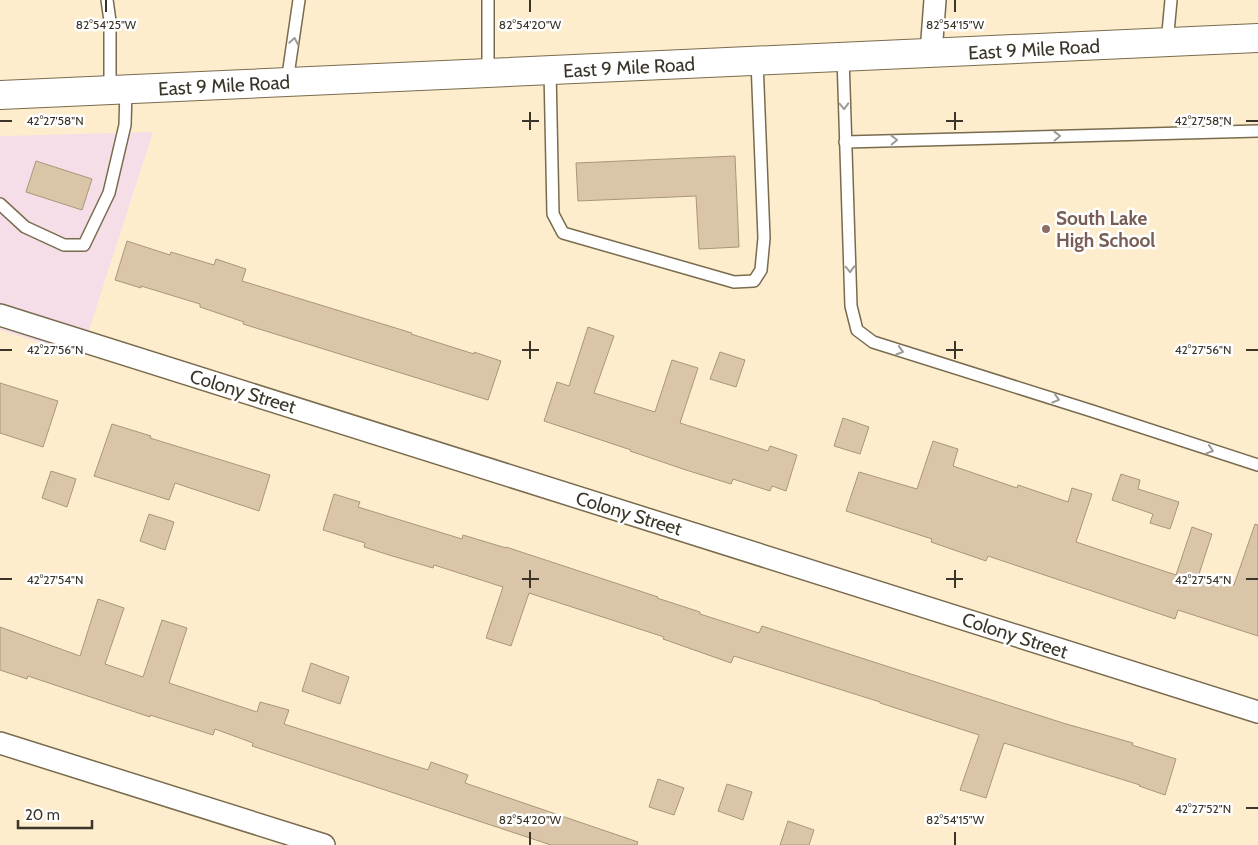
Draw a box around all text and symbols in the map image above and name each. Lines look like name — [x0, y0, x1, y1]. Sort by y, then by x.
text: 82°54'25"W — [76, 17, 137, 32]
text: 82°54'20"W — [499, 17, 562, 32]
text: 82°54'15"W — [926, 17, 985, 32]
street label: East 9 Mile Road — [967, 35, 1101, 64]
one-way arrow — [288, 37, 298, 45]
street label: East 9 Mile Road — [562, 53, 696, 82]
street label: East 9 Mile Road — [157, 71, 291, 100]
one-way arrow — [839, 102, 850, 110]
text: 42°27'58"N — [26, 113, 84, 128]
text: 42°27'58"N — [1174, 113, 1232, 128]
one-way arrow — [1053, 131, 1061, 141]
one-way arrow — [890, 135, 898, 146]
place label: South Lake High School — [1056, 207, 1155, 252]
marker: South Lake High School — [1040, 223, 1052, 235]
one-way arrow — [844, 265, 855, 273]
text: 42°27'56"N — [27, 342, 83, 357]
text: 42°27'56"N — [1175, 342, 1231, 357]
one-way arrow — [896, 345, 904, 355]
street label: Colony Street — [187, 364, 299, 419]
one-way arrow — [1051, 394, 1059, 404]
one-way arrow — [1205, 444, 1214, 454]
street label: Colony Street — [573, 486, 685, 541]
text: 42°27'54"N — [27, 572, 83, 587]
text: 42°27'54"N — [1175, 572, 1231, 587]
street label: Colony Street — [959, 608, 1071, 664]
scale bar — [18, 798, 91, 830]
text: 42°27'52"N — [1175, 801, 1231, 816]
text: 20 m — [25, 806, 60, 824]
text: 82°54'20"W — [499, 812, 562, 827]
text: 82°54'15"W — [926, 812, 985, 827]

